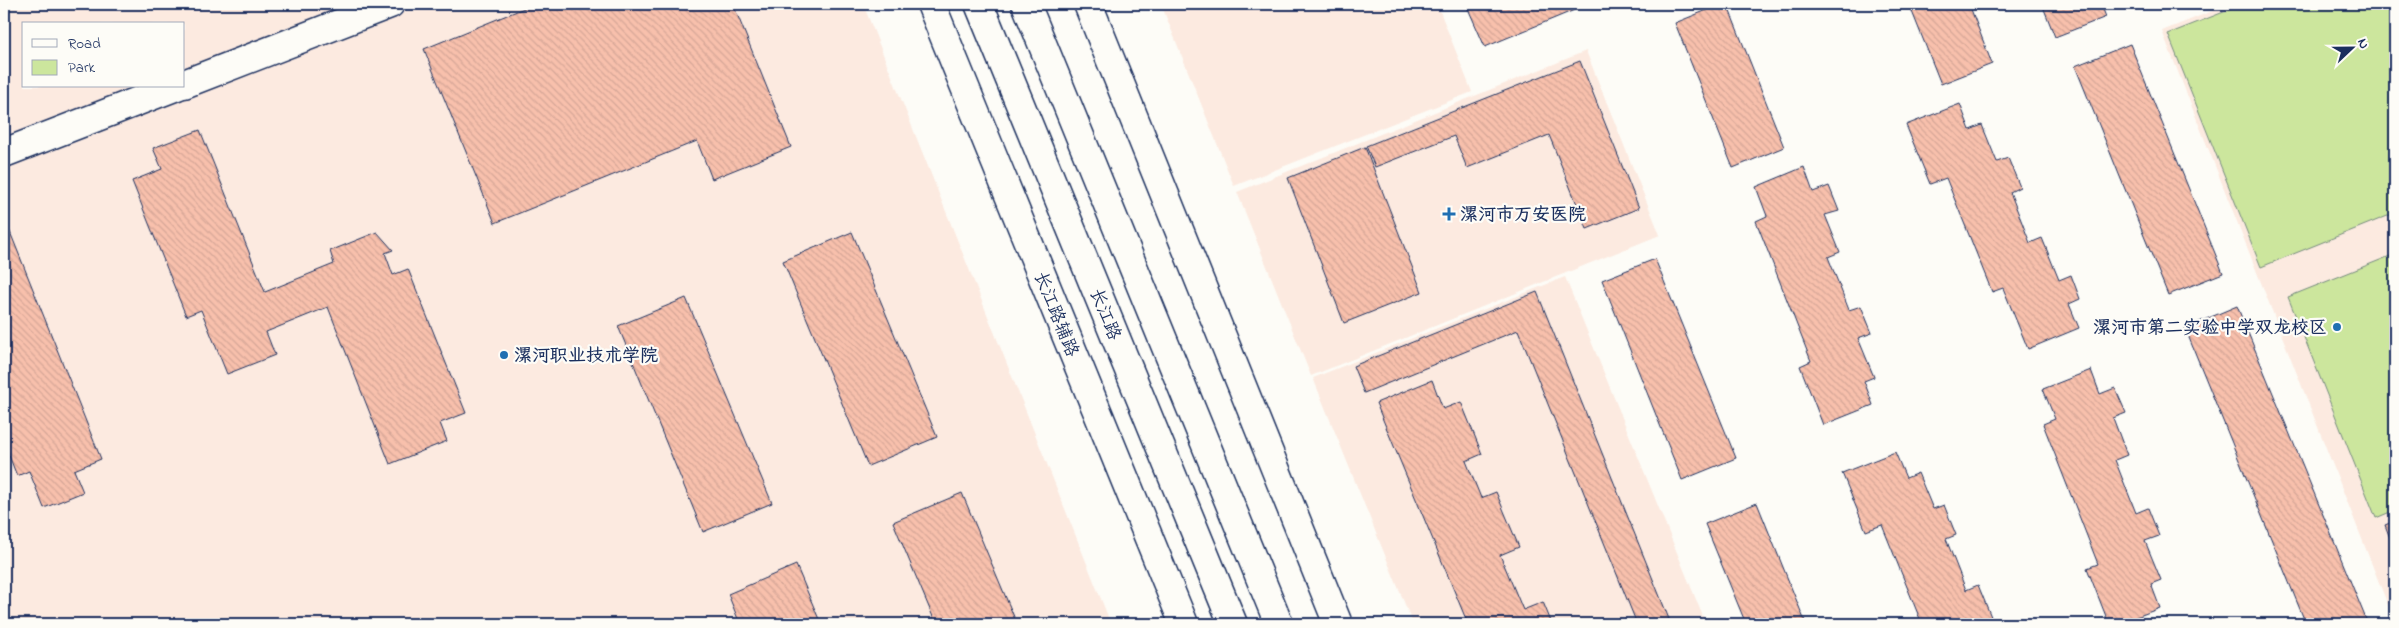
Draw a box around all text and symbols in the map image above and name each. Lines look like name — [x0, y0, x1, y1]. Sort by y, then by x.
legend — [22, 22, 185, 88]
north arrow — [2326, 22, 2376, 72]
text: Road — [68, 33, 101, 55]
text: N — [2351, 35, 2374, 52]
text: Park — [68, 57, 96, 79]
place label: 漯河市万安医院 — [1460, 203, 1586, 229]
marker: 漯河市万安医院 — [1442, 207, 1456, 221]
street label: 长江路辅路 — [1026, 268, 1084, 361]
street label: 长江路 — [1082, 285, 1126, 345]
place label: 漯河市第二实验中学双龙校区 — [2093, 316, 2327, 342]
marker: 漯河市第二实验中学双龙校区 — [2331, 321, 2343, 333]
place label: 漯河职业技术学院 — [514, 344, 658, 370]
marker: 漯河职业技术学院 — [498, 349, 510, 361]

